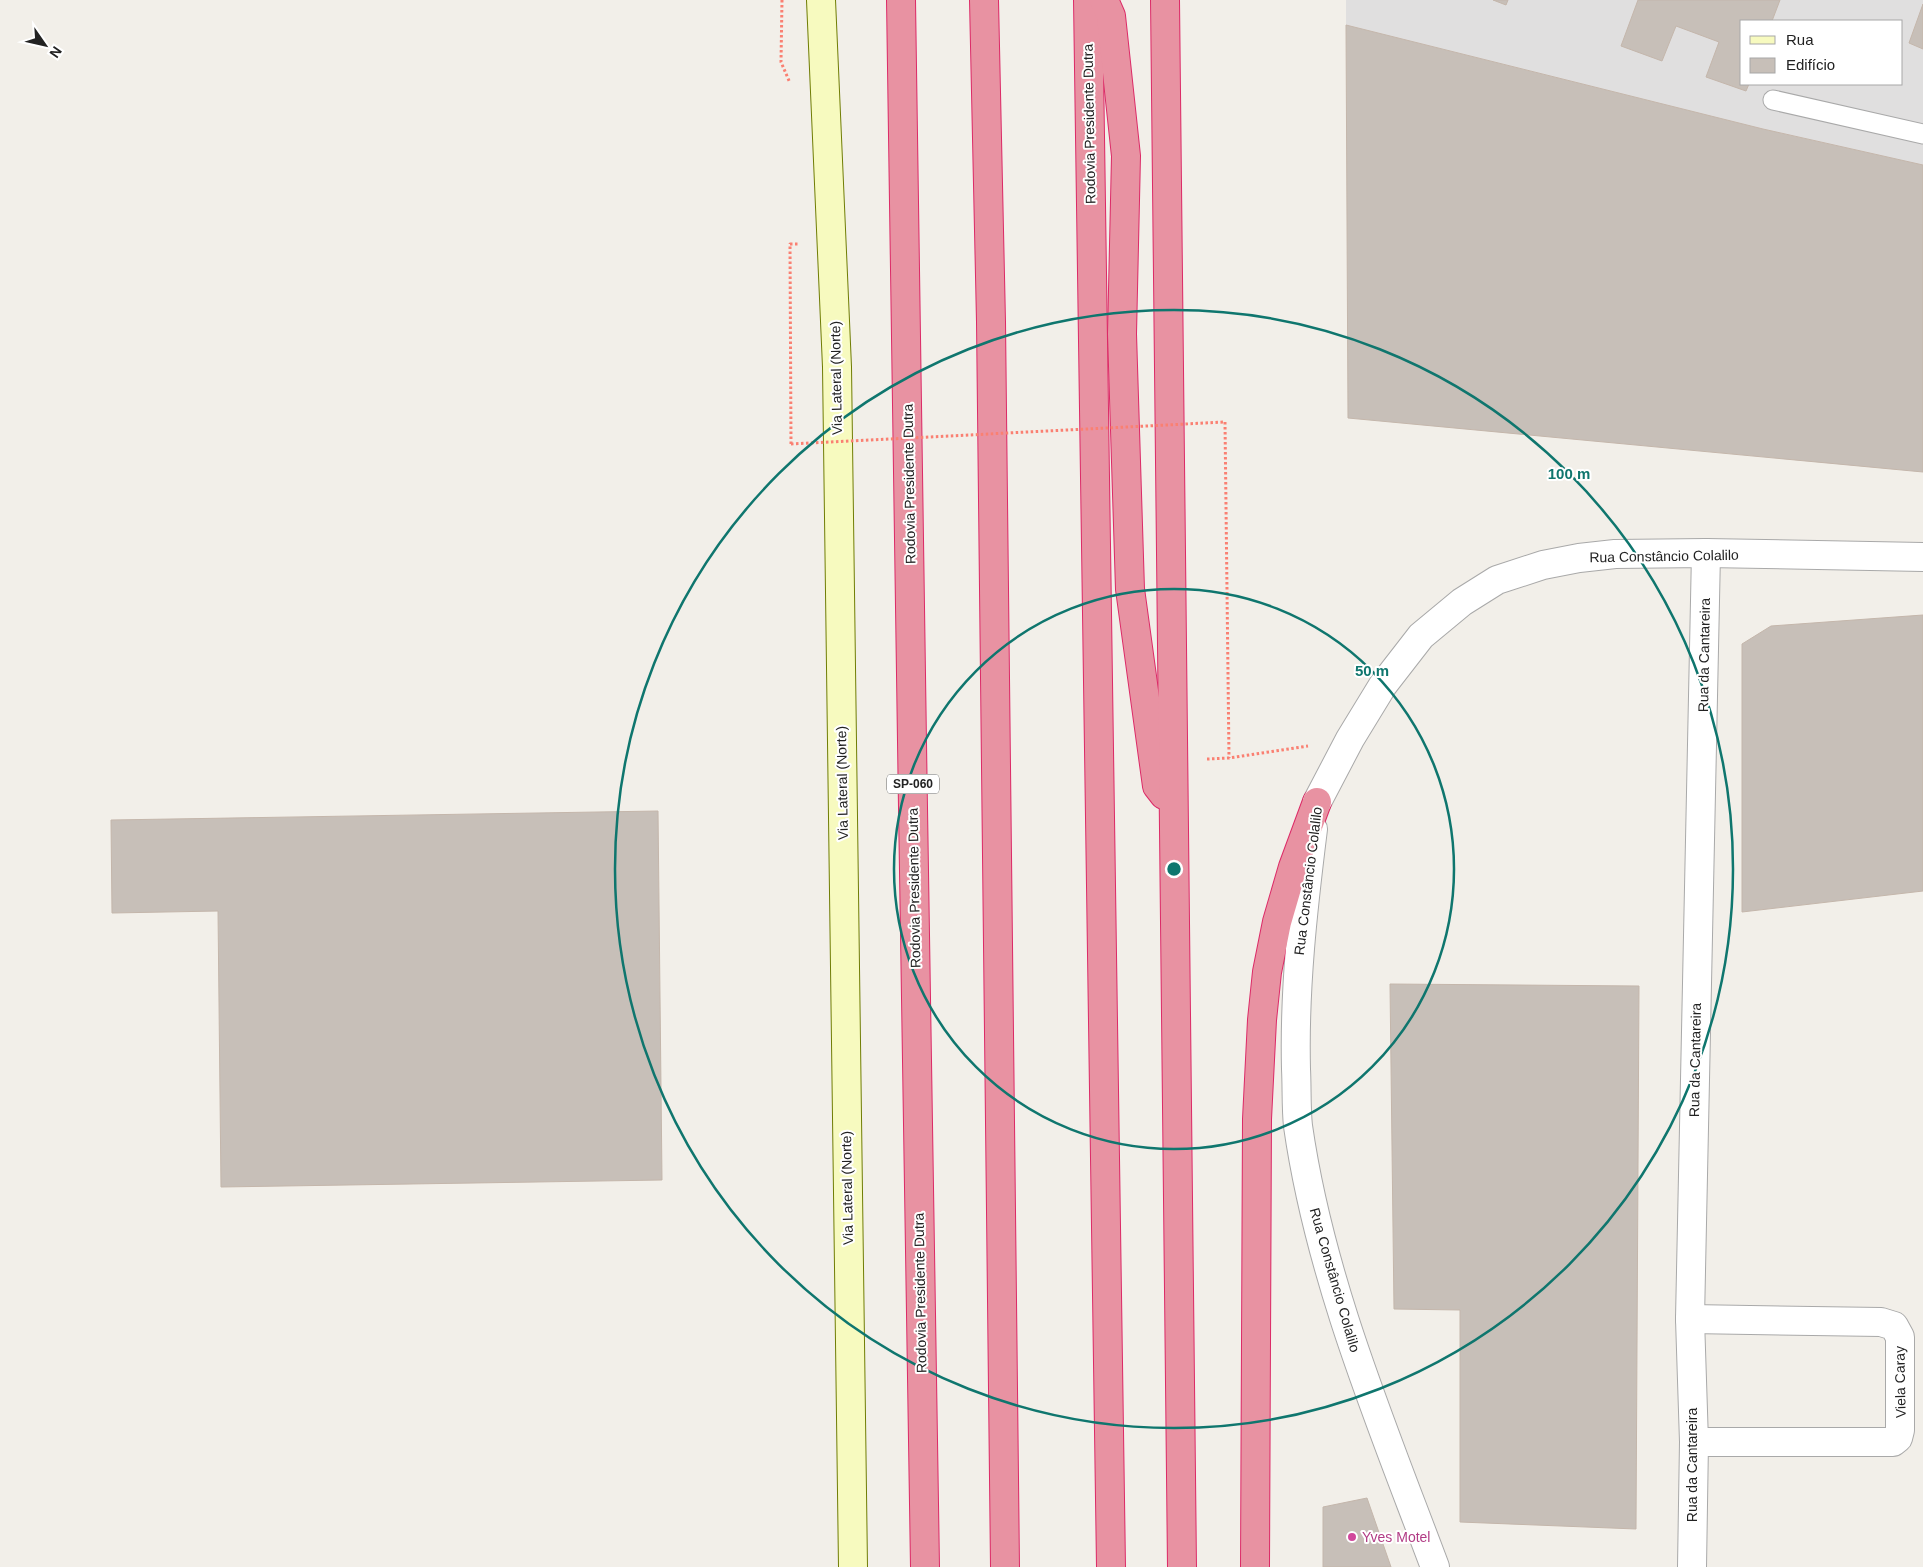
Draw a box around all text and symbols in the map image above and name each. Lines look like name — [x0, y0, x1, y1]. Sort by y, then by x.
north arrow — [20, 20, 70, 70]
legend — [1740, 20, 1903, 85]
text: Rua — [1786, 31, 1814, 48]
text: N — [46, 44, 65, 61]
street label: Rodovia Presidente Dutra — [1080, 44, 1098, 204]
text: Edifício — [1786, 56, 1835, 73]
street label: Via Lateral (Norte) — [827, 321, 845, 435]
street label: Rodovia Presidente Dutra — [900, 404, 918, 564]
text: 100 m — [1548, 465, 1590, 482]
street label: Rua Constâncio Colalilo — [1589, 547, 1739, 565]
street label: Rua da Cantareira — [1695, 597, 1713, 712]
text: 50 m — [1355, 662, 1389, 679]
street label: Via Lateral (Norte) — [833, 726, 851, 840]
road number: SP-060 — [887, 774, 939, 794]
street label: Rua Constâncio Colalilo — [1291, 806, 1325, 956]
street label: Rodovia Presidente Dutra — [905, 808, 923, 968]
centre of rings — [1165, 860, 1183, 878]
street label: Rua da Cantareira — [1686, 1002, 1704, 1117]
street label: Via Lateral (Norte) — [838, 1131, 856, 1245]
street label: Rua Constâncio Colalilo — [1307, 1206, 1363, 1354]
street label: Rodovia Presidente Dutra — [911, 1213, 929, 1373]
street label: Viela Caray — [1891, 1346, 1909, 1418]
street label: Rua da Cantareira — [1684, 1408, 1700, 1522]
place label: Yves Motel — [1362, 1529, 1430, 1545]
marker: Yves Motel — [1346, 1531, 1358, 1543]

